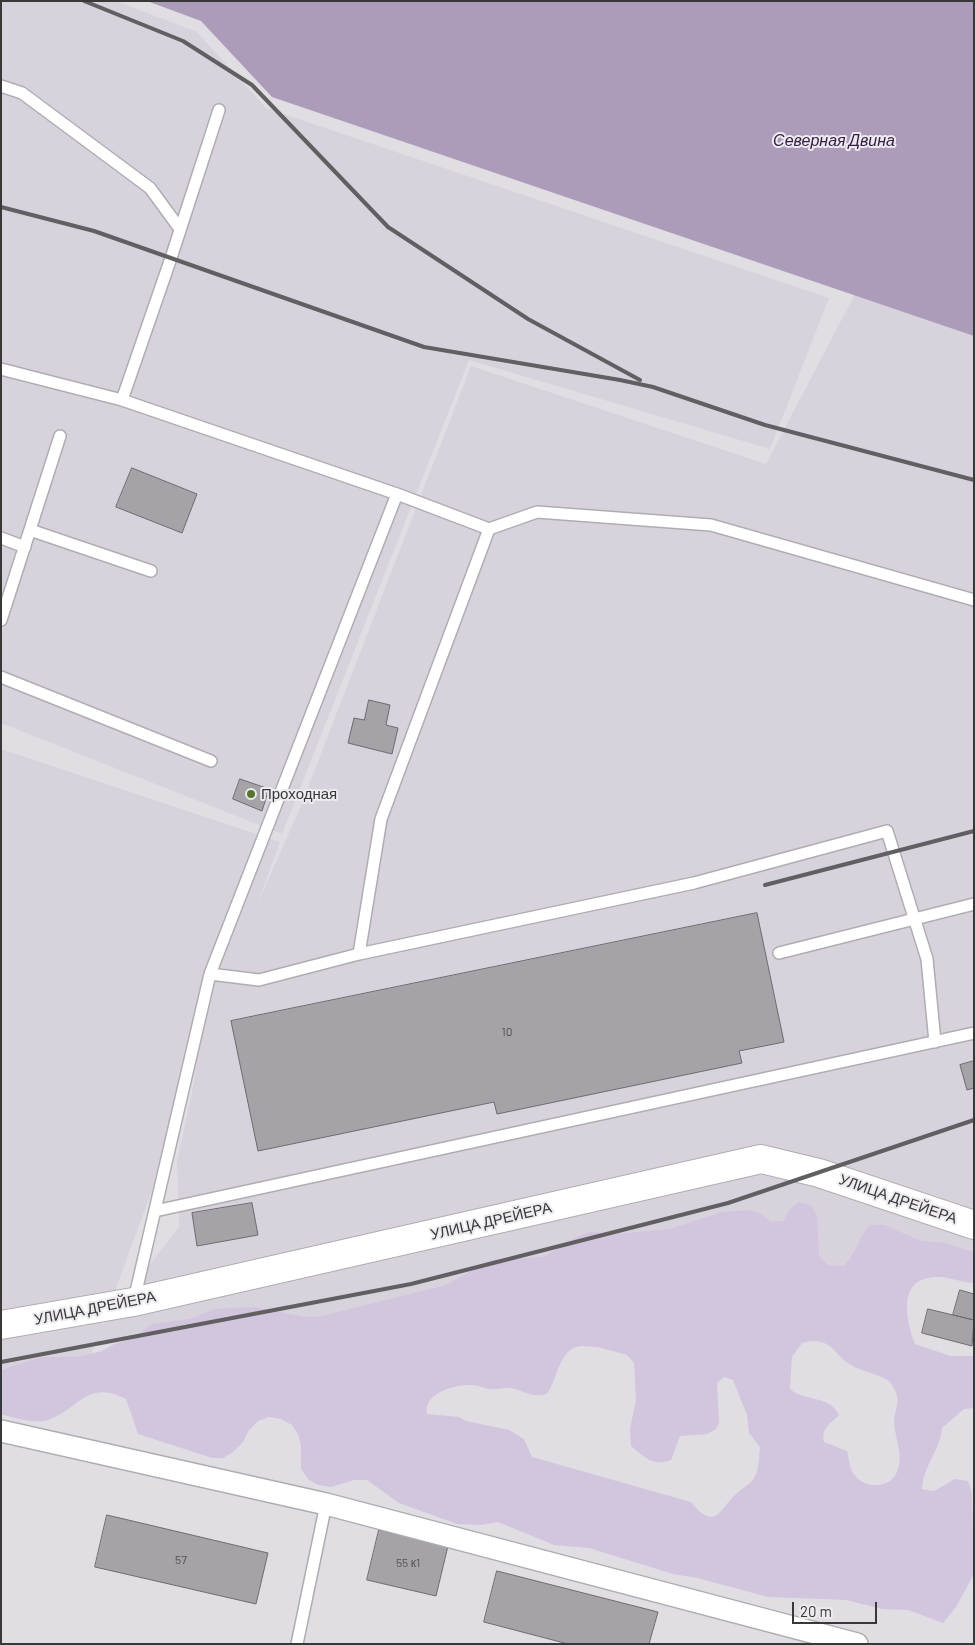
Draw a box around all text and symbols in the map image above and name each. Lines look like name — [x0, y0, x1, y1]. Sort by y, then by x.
water label: Северная Двина — [773, 131, 895, 151]
place label: Проходная — [261, 785, 337, 803]
marker: Проходная — [245, 788, 257, 800]
house number: 10 — [502, 1025, 512, 1039]
street label: УЛИЦА ДРЕЙЕРА — [837, 1170, 959, 1228]
street label: УЛИЦА ДРЕЙЕРА — [429, 1198, 553, 1244]
street label: УЛИЦА ДРЕЙЕРА — [33, 1287, 157, 1329]
house number: 57 — [175, 1553, 187, 1567]
house number: 55 к1 — [396, 1556, 420, 1570]
scale bar — [795, 1592, 880, 1624]
text: 20 m — [800, 1602, 832, 1620]

